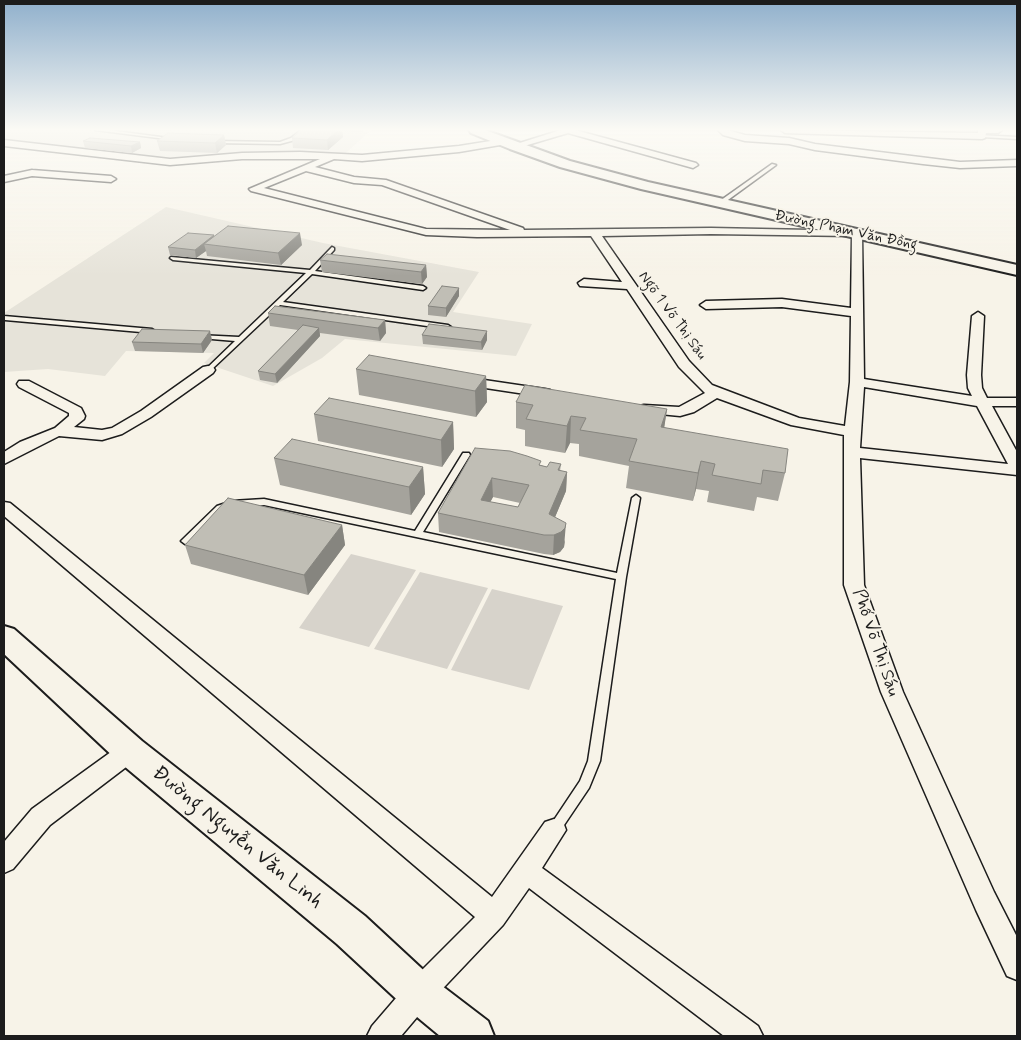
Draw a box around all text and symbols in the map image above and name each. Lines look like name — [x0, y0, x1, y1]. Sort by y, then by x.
street label: Đường Phạm Văn Đồng — [773, 207, 919, 255]
street label: Ngõ 1 Võ Thị Sáu — [634, 268, 710, 364]
street label: Phố Võ Thị Sáu — [847, 586, 903, 700]
street label: Đường Nguyễn Văn Linh — [146, 761, 328, 915]

